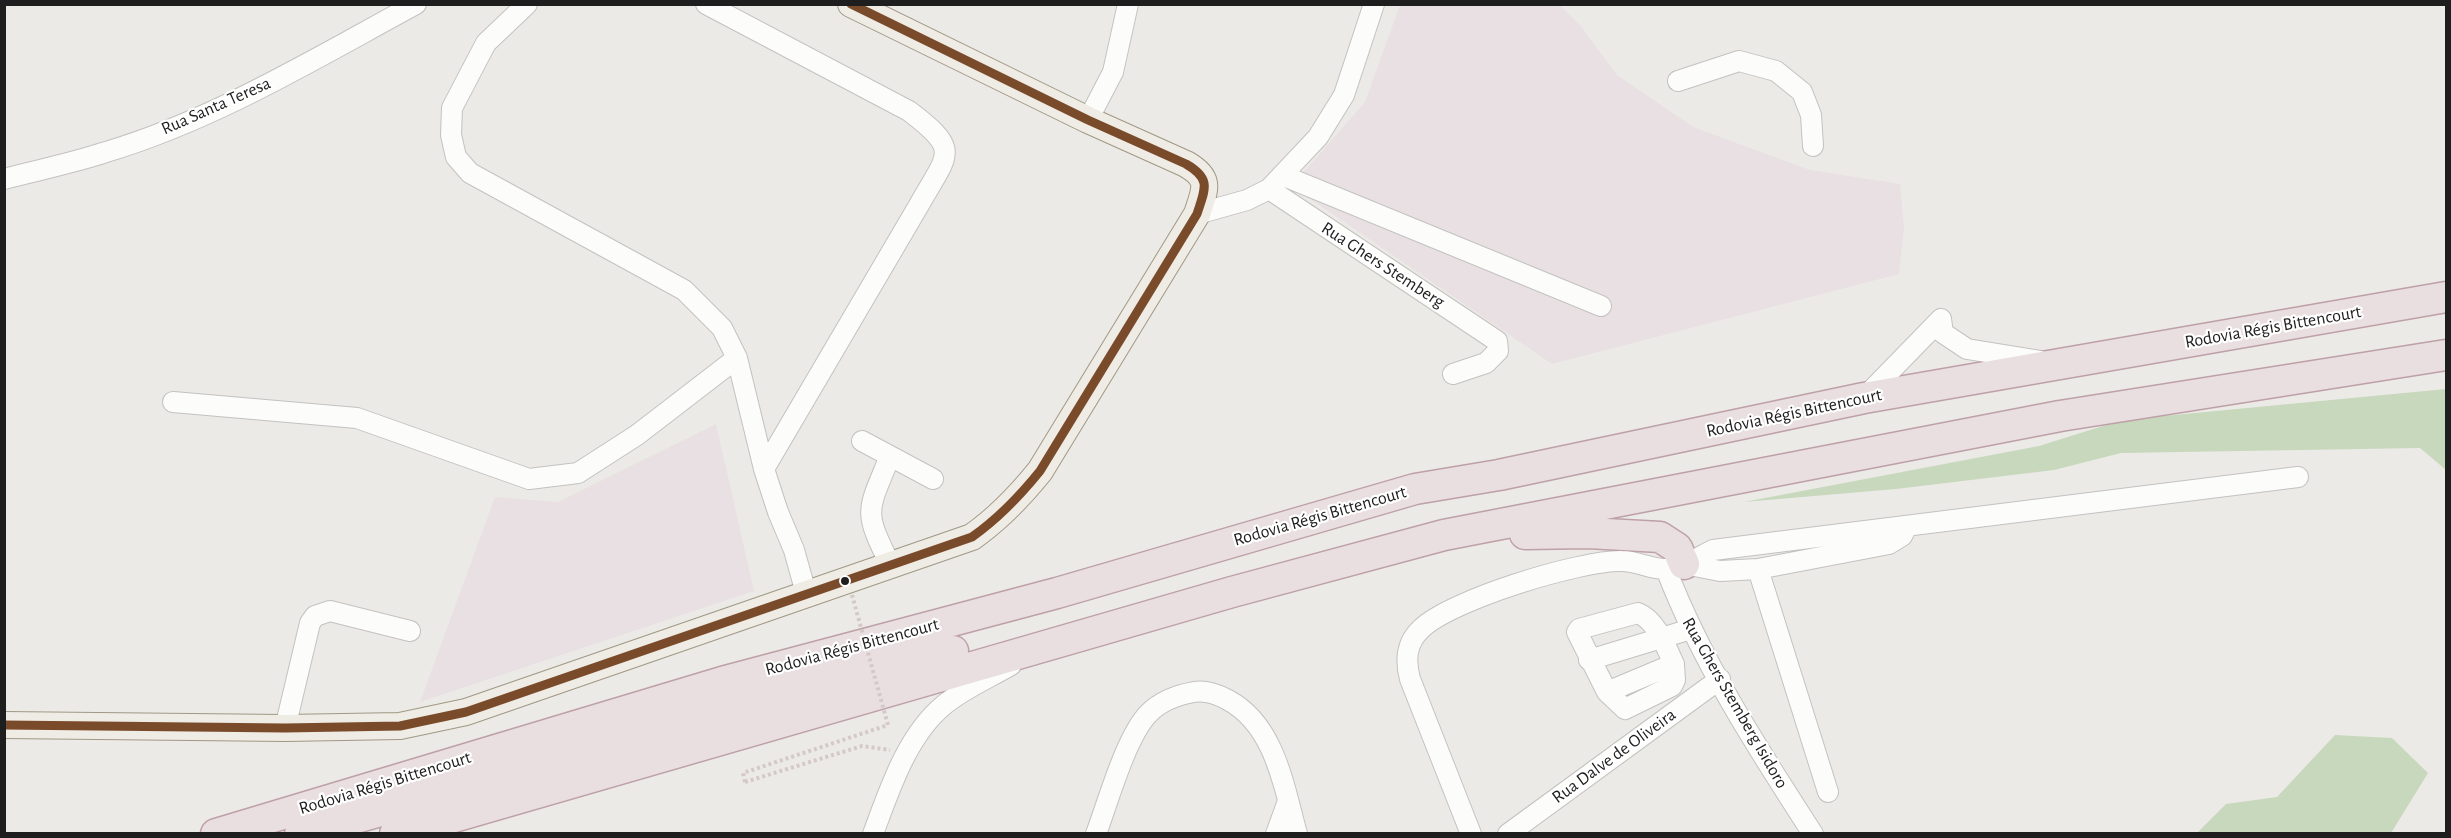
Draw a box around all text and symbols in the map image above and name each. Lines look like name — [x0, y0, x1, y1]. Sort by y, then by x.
street label: Rua Santa Teresa — [158, 72, 274, 140]
street label: Rua Ghers Stemberg — [1317, 217, 1449, 313]
street label: Rodovia Régis Bittencourt — [2183, 301, 2363, 353]
street label: Rodovia Régis Bittencourt — [1704, 384, 1884, 442]
street label: Rodovia Régis Bittencourt — [1231, 481, 1409, 551]
unlabelled marker — [839, 575, 851, 587]
street label: Rodovia Régis Bittencourt — [763, 613, 941, 681]
street label: Rua Ghers Stemberg Isidoro — [1677, 614, 1793, 792]
street label: Rua Dalve de Oliveira — [1548, 704, 1680, 808]
street label: Rodovia Régis Bittencourt — [296, 747, 474, 819]

